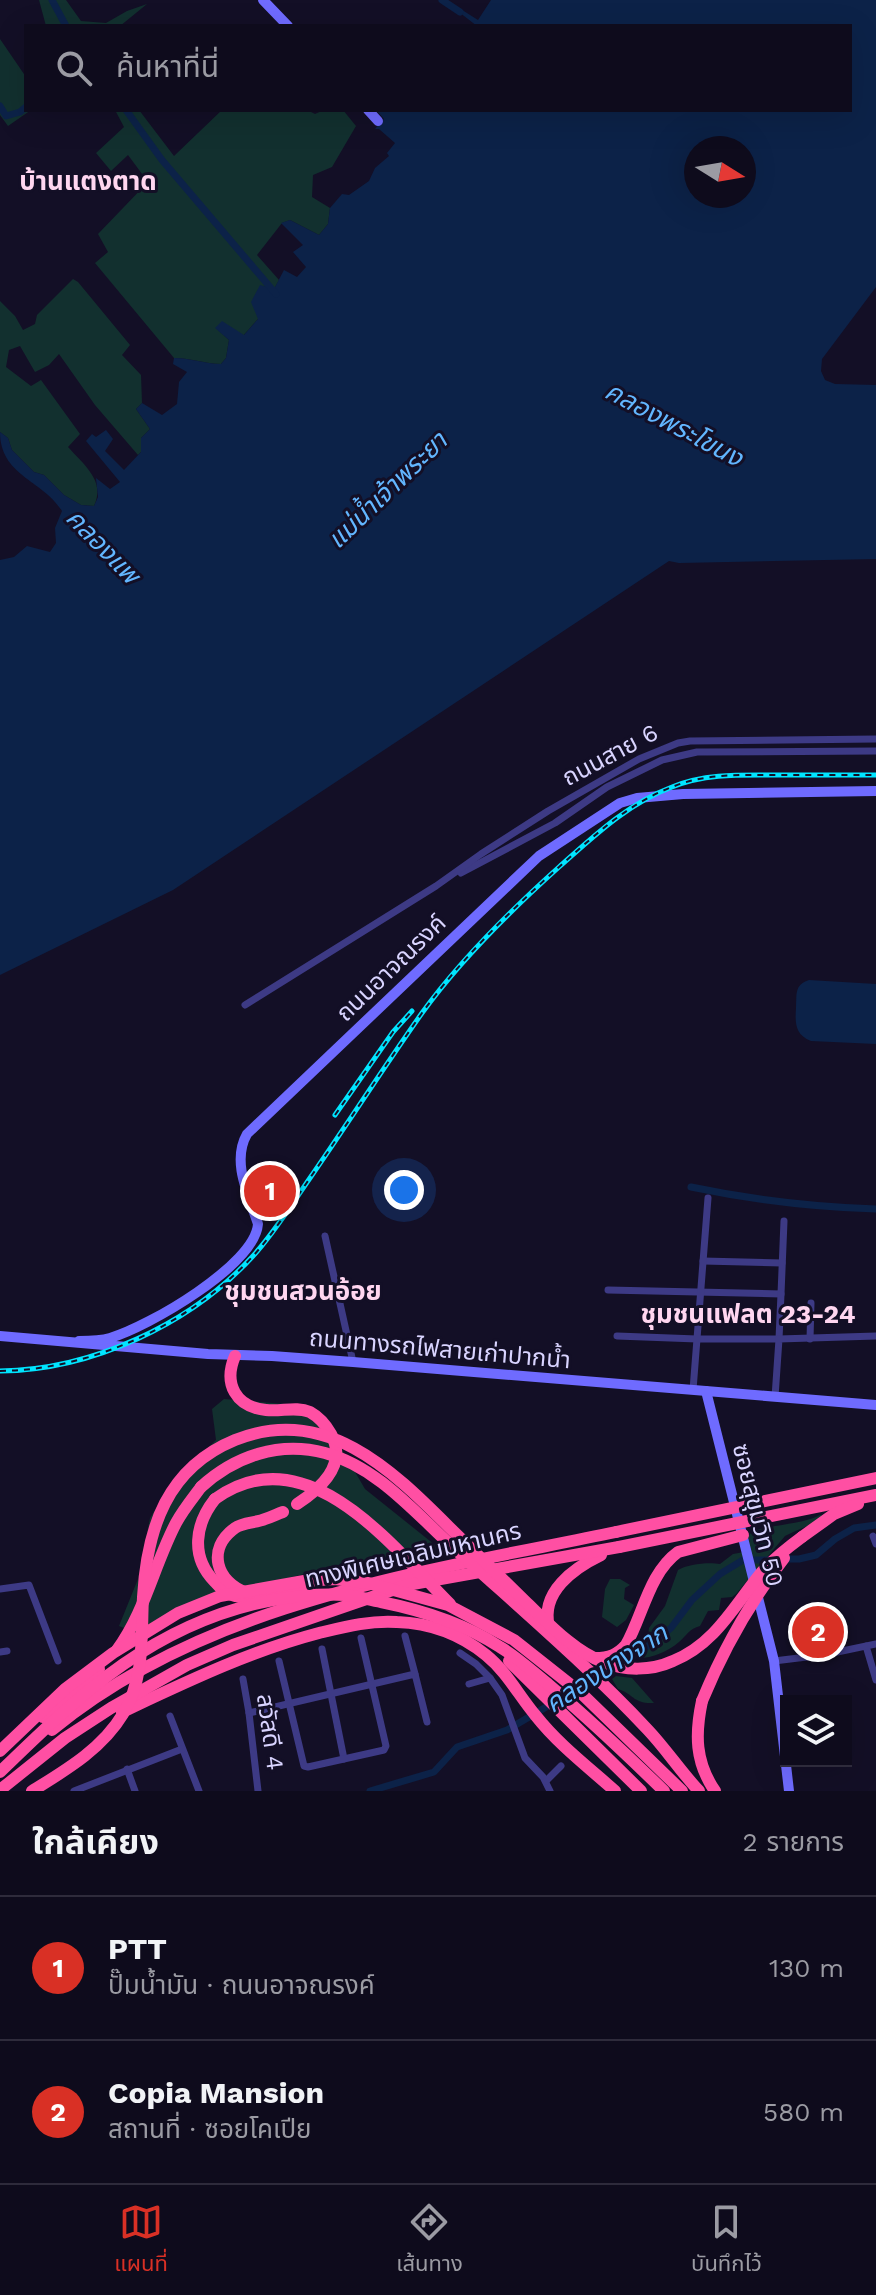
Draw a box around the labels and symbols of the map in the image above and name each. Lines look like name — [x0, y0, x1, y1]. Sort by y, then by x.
north arrow — [684, 136, 756, 208]
district label: บ้านแตงตาด — [19, 166, 157, 196]
water label: คลองพระโขนง — [600, 375, 749, 473]
water label: แม่น้ำเจ้าพระยา — [319, 423, 454, 554]
water label: คลองแพ — [60, 502, 148, 592]
street label: ถนนสาย 6 — [557, 718, 663, 792]
street label: ถนนอาจณรงค์ — [330, 909, 452, 1027]
pin: 1 — [244, 1161, 296, 1221]
your location — [384, 1170, 424, 1210]
district label: ชุมชนสวนอ้อย — [224, 1276, 382, 1307]
district label: ชุมชนแฟลต 23-24 — [640, 1299, 856, 1330]
street label: ถนนทางรถไฟสายเก่าปากน้ำ — [308, 1321, 572, 1374]
street label: ซอยสุขุมวิท 50 — [726, 1441, 789, 1590]
street label: ทางพิเศษเฉลิมมหานคร — [302, 1517, 524, 1593]
pin: 2 — [792, 1602, 844, 1662]
water label: คลองบางจาก — [539, 1617, 674, 1719]
street label: สวัสดี 4 — [251, 1692, 289, 1772]

